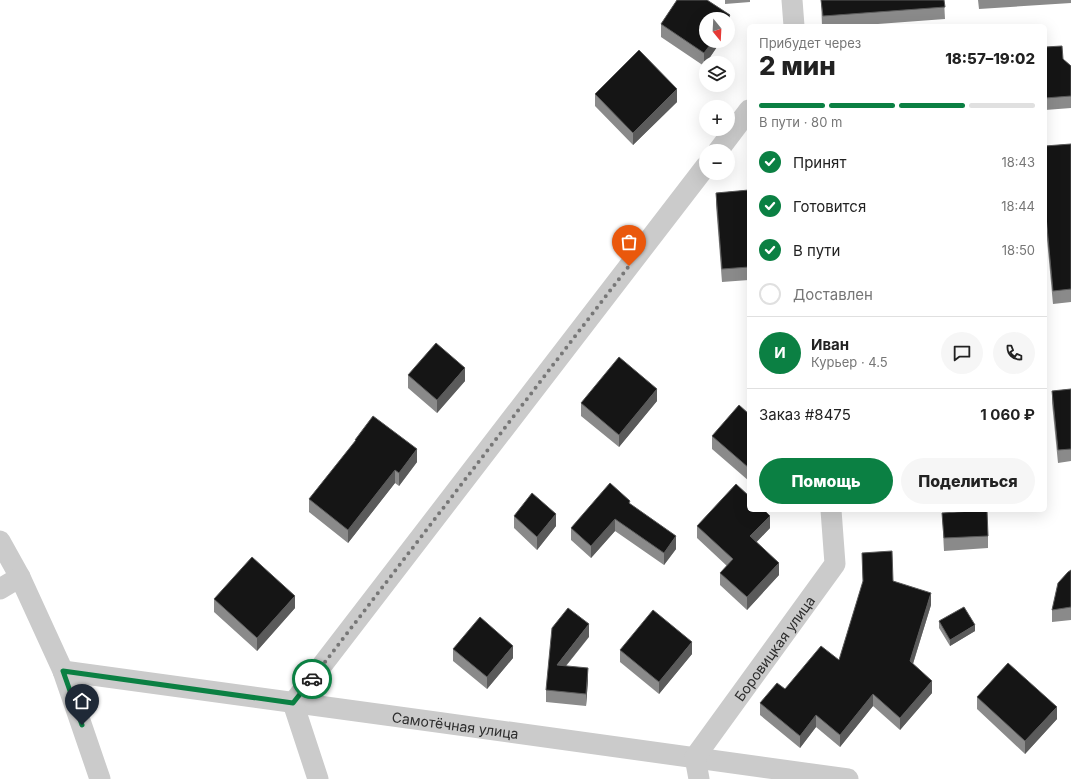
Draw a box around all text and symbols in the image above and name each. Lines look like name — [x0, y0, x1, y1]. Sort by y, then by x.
north arrow — [699, 12, 735, 48]
map controls — [699, 12, 735, 180]
text: Прибудет через — [759, 35, 861, 51]
text: 18:57–19:02 — [945, 49, 1035, 68]
text: 2 мин — [759, 50, 836, 81]
button: layers — [699, 56, 735, 92]
button: + — [699, 100, 735, 136]
text: В пути · 80 m — [759, 114, 842, 130]
button: − — [699, 144, 735, 180]
icon: check — [759, 151, 781, 173]
text: Принят — [793, 153, 846, 172]
text: 18:43 — [1001, 154, 1035, 170]
icon: check — [759, 195, 781, 217]
text: Готовится — [793, 197, 866, 216]
text: 18:44 — [1001, 198, 1035, 214]
pin — [612, 225, 646, 266]
icon: bag — [618, 231, 640, 253]
icon: check — [759, 239, 781, 261]
text: В пути — [793, 241, 840, 260]
text: 18:50 — [1002, 242, 1035, 258]
text: Доставлен — [793, 285, 873, 304]
button: chat — [941, 332, 983, 374]
button: phone — [993, 332, 1035, 374]
text: Иван — [811, 335, 849, 354]
text: И — [774, 343, 786, 362]
text: Курьер · 4.5 — [811, 354, 888, 370]
text: Заказ #8475 — [759, 405, 851, 424]
text: 1 060 ₽ — [980, 405, 1035, 424]
button: Помощь — [759, 458, 893, 504]
button: Поделиться — [901, 458, 1035, 504]
street label: Боровицкая улица — [730, 592, 818, 704]
courier — [292, 659, 332, 699]
icon: car — [301, 668, 323, 690]
pin — [65, 684, 99, 725]
icon: home — [71, 690, 93, 712]
street label: Самотёчная улица — [391, 708, 520, 742]

